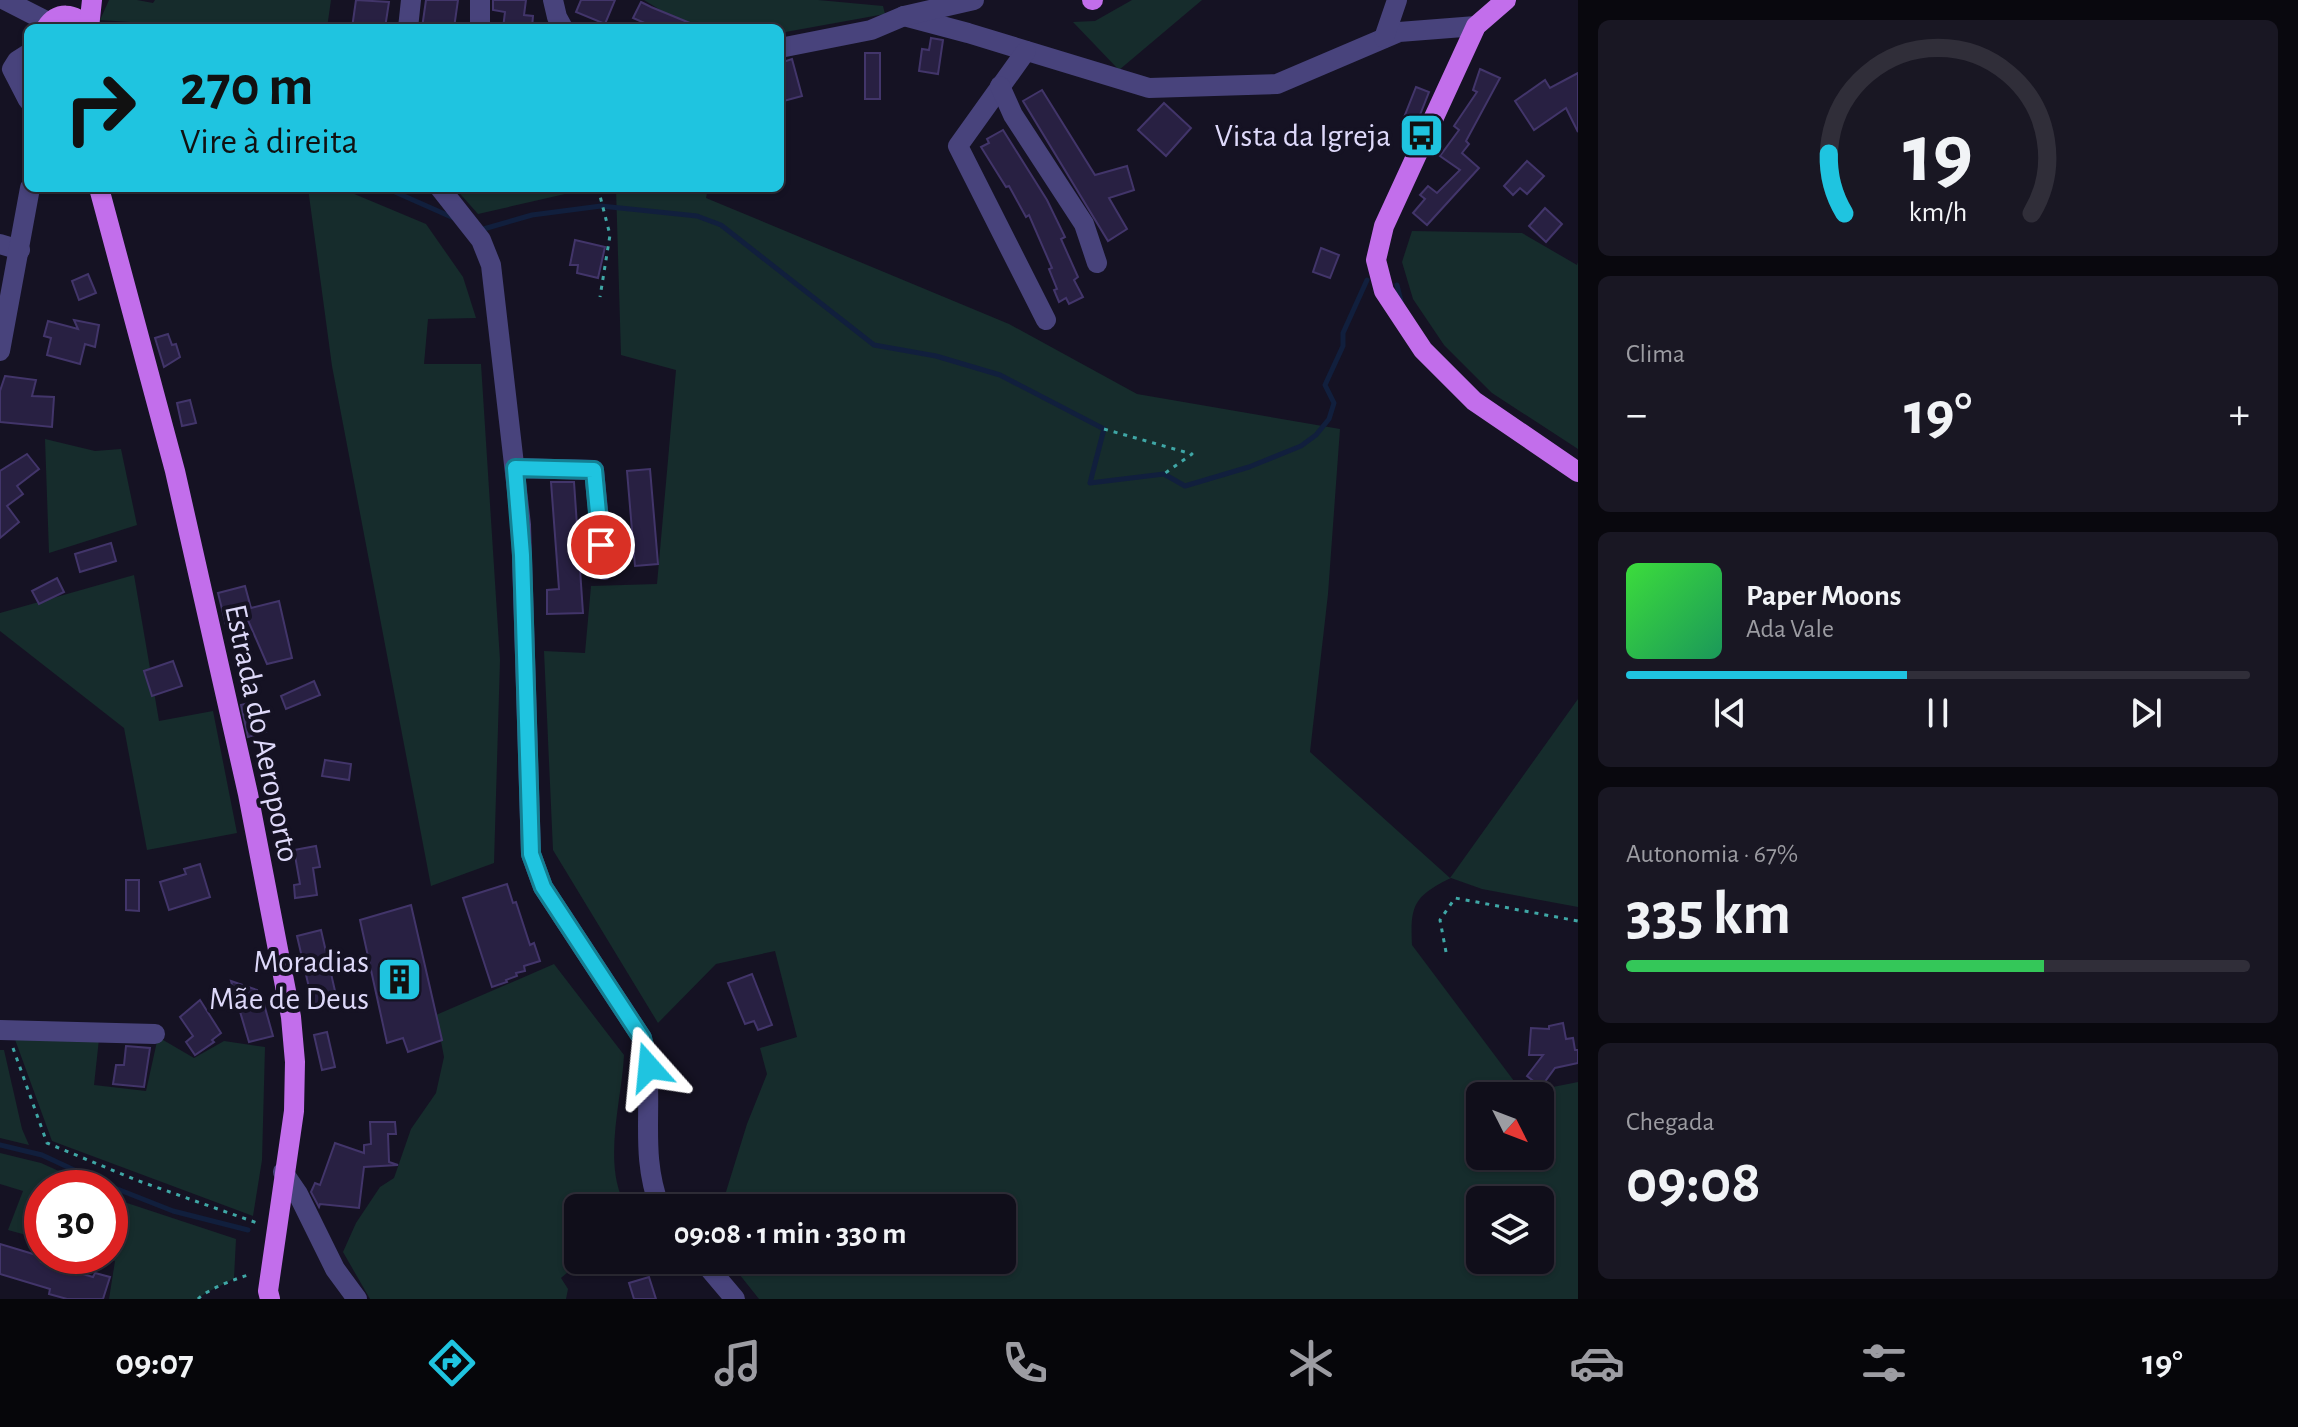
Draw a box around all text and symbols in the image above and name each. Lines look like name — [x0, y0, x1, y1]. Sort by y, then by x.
icon: right — [48, 56, 152, 160]
text: 270 m — [180, 59, 313, 115]
bus stop icon: Vista da Igreja — [1398, 111, 1446, 159]
text: 19 — [1903, 112, 1973, 196]
place label: Vista da Igreja — [1215, 120, 1391, 152]
text: Vire à direita — [180, 124, 358, 160]
text: km/h — [1909, 198, 1967, 227]
text: Clima — [1626, 341, 1685, 367]
text: 19° — [1904, 385, 1972, 445]
text: − — [1626, 393, 1647, 437]
text: + — [2229, 393, 2250, 437]
pin — [567, 511, 635, 579]
icon: arrive — [579, 523, 623, 567]
text: Paper Moons — [1746, 581, 1901, 611]
street label: Estrada do Aeroporto — [219, 601, 305, 865]
text: Ada Vale — [1746, 616, 1834, 642]
icon: previous — [1708, 691, 1752, 735]
icon: pause — [1916, 691, 1960, 735]
icon: next — [2124, 691, 2168, 735]
text: Autonomia · 67% — [1626, 841, 1798, 867]
text: 335 km — [1626, 885, 1791, 945]
place label: Moradias Mãe de Deus — [209, 946, 369, 1015]
building icon: Moradias Mãe de Deus — [376, 955, 424, 1003]
position arrow — [607, 1025, 691, 1109]
north arrow — [1466, 1082, 1554, 1170]
map controls — [1466, 1082, 1554, 1274]
text: Chegada — [1626, 1109, 1715, 1135]
text: 09:08 — [1626, 1153, 1761, 1213]
speed limit sign: 30 — [24, 1170, 128, 1274]
button: layers — [1466, 1186, 1554, 1274]
text: 09:08 · 1 min · 330 m — [674, 1219, 906, 1249]
icon: directions — [424, 1335, 480, 1391]
icon: music — [710, 1335, 766, 1391]
icon: phone — [997, 1335, 1053, 1391]
icon: climate — [1283, 1335, 1339, 1391]
icon: car — [1569, 1335, 1625, 1391]
icon: filters — [1856, 1335, 1912, 1391]
text: 09:07 — [115, 1345, 194, 1381]
text: 19° — [2142, 1345, 2183, 1381]

